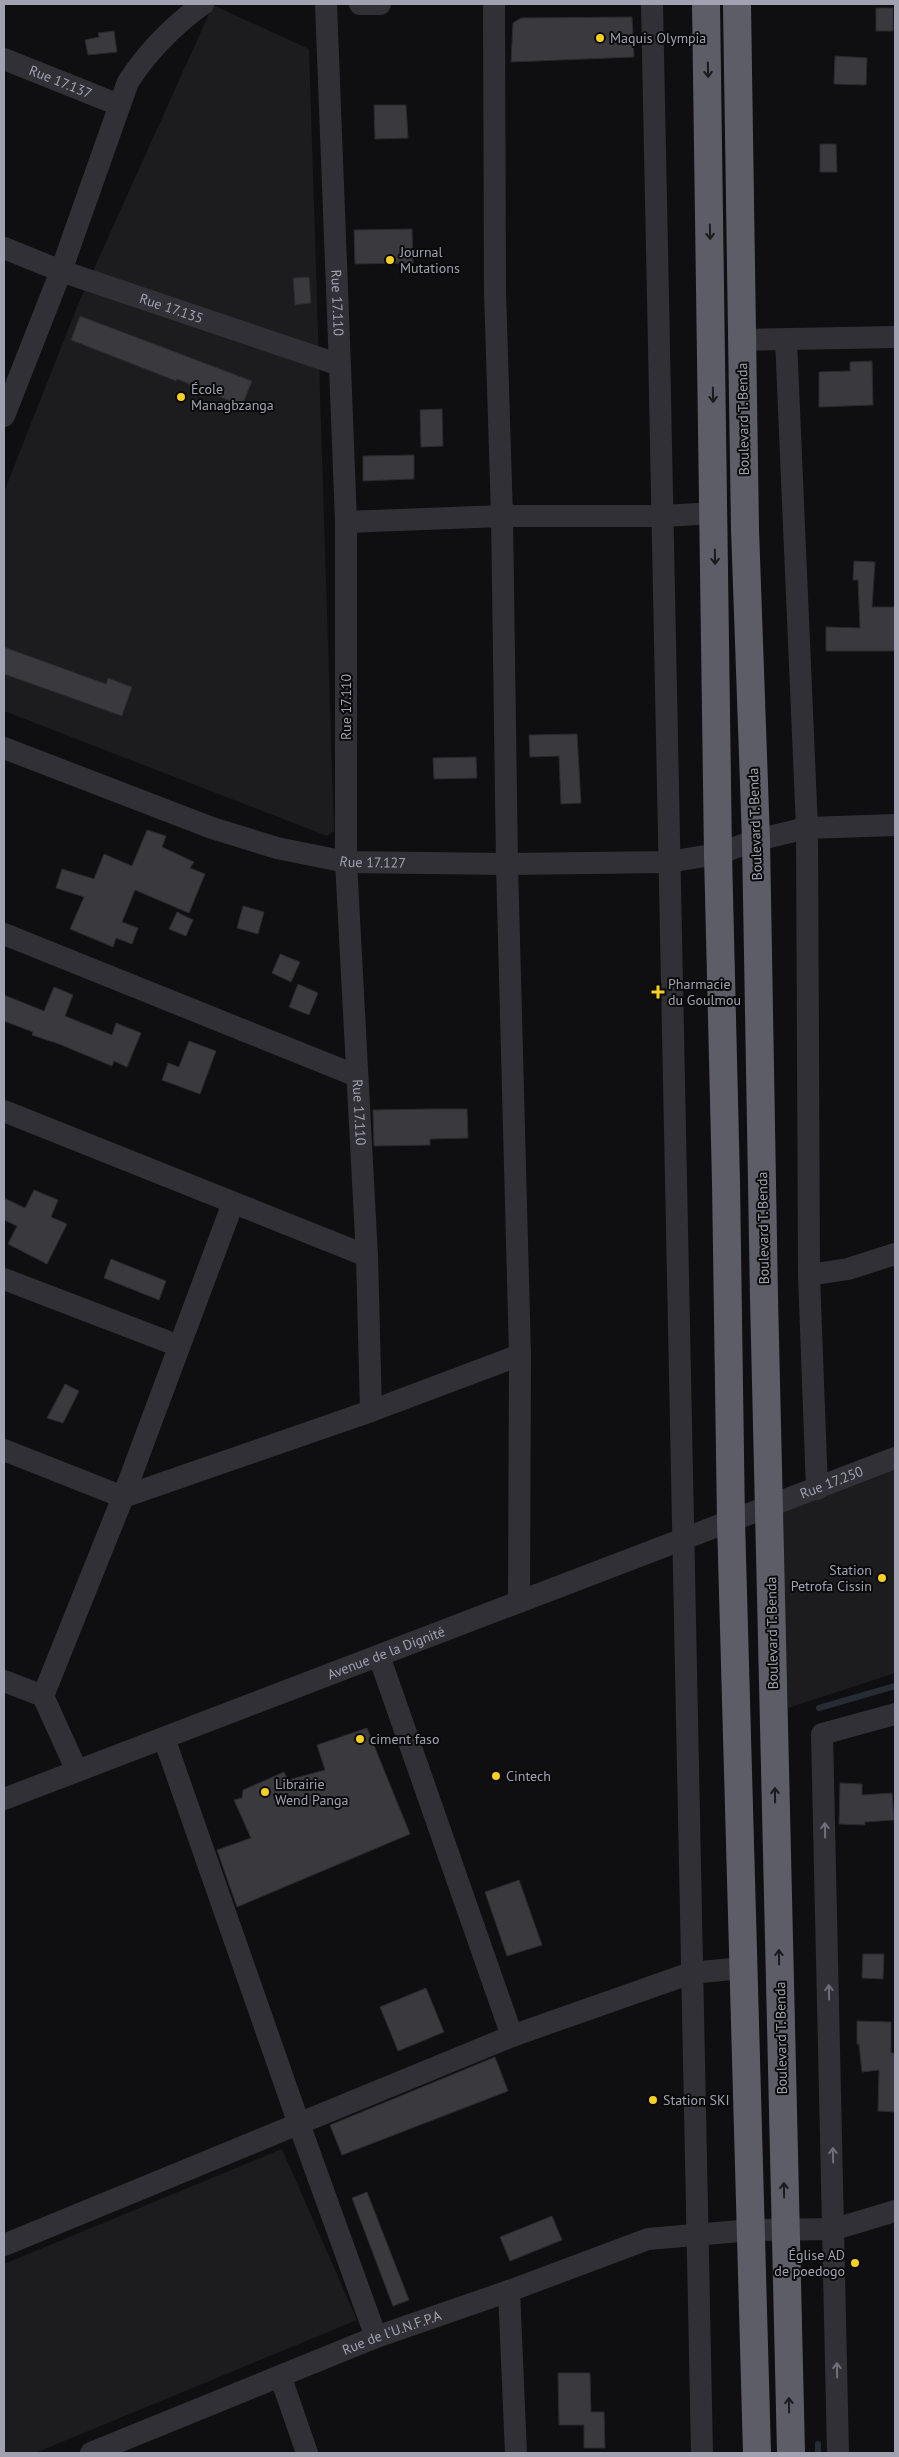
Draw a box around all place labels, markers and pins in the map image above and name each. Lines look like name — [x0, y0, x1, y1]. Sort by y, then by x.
place label: Maquis Olympia — [610, 29, 706, 47]
marker: Maquis Olympia — [594, 32, 606, 44]
place label: Journal Mutations — [399, 243, 460, 277]
marker: Journal Mutations — [384, 254, 396, 266]
place label: École Managbzanga — [191, 380, 274, 414]
marker: École Managbzanga — [175, 391, 187, 403]
place label: Pharmacie du Goulmou — [668, 975, 741, 1009]
marker: Pharmacie du Goulmou — [652, 986, 664, 998]
place label: Station Petrofa Cissin — [791, 1561, 872, 1595]
marker: Station Petrofa Cissin — [876, 1572, 888, 1584]
place label: ciment faso — [370, 1730, 440, 1748]
marker: ciment faso — [354, 1733, 366, 1745]
place label: Cintech — [506, 1767, 551, 1785]
marker: Cintech — [490, 1770, 502, 1782]
place label: Librairie Wend Panga — [275, 1775, 348, 1809]
marker: Librairie Wend Panga — [259, 1786, 271, 1798]
place label: Station SKI — [663, 2091, 730, 2109]
marker: Station SKI — [647, 2094, 659, 2106]
place label: Église AD de poedogo — [774, 2246, 845, 2280]
marker: Église AD de poedogo — [849, 2257, 861, 2269]

